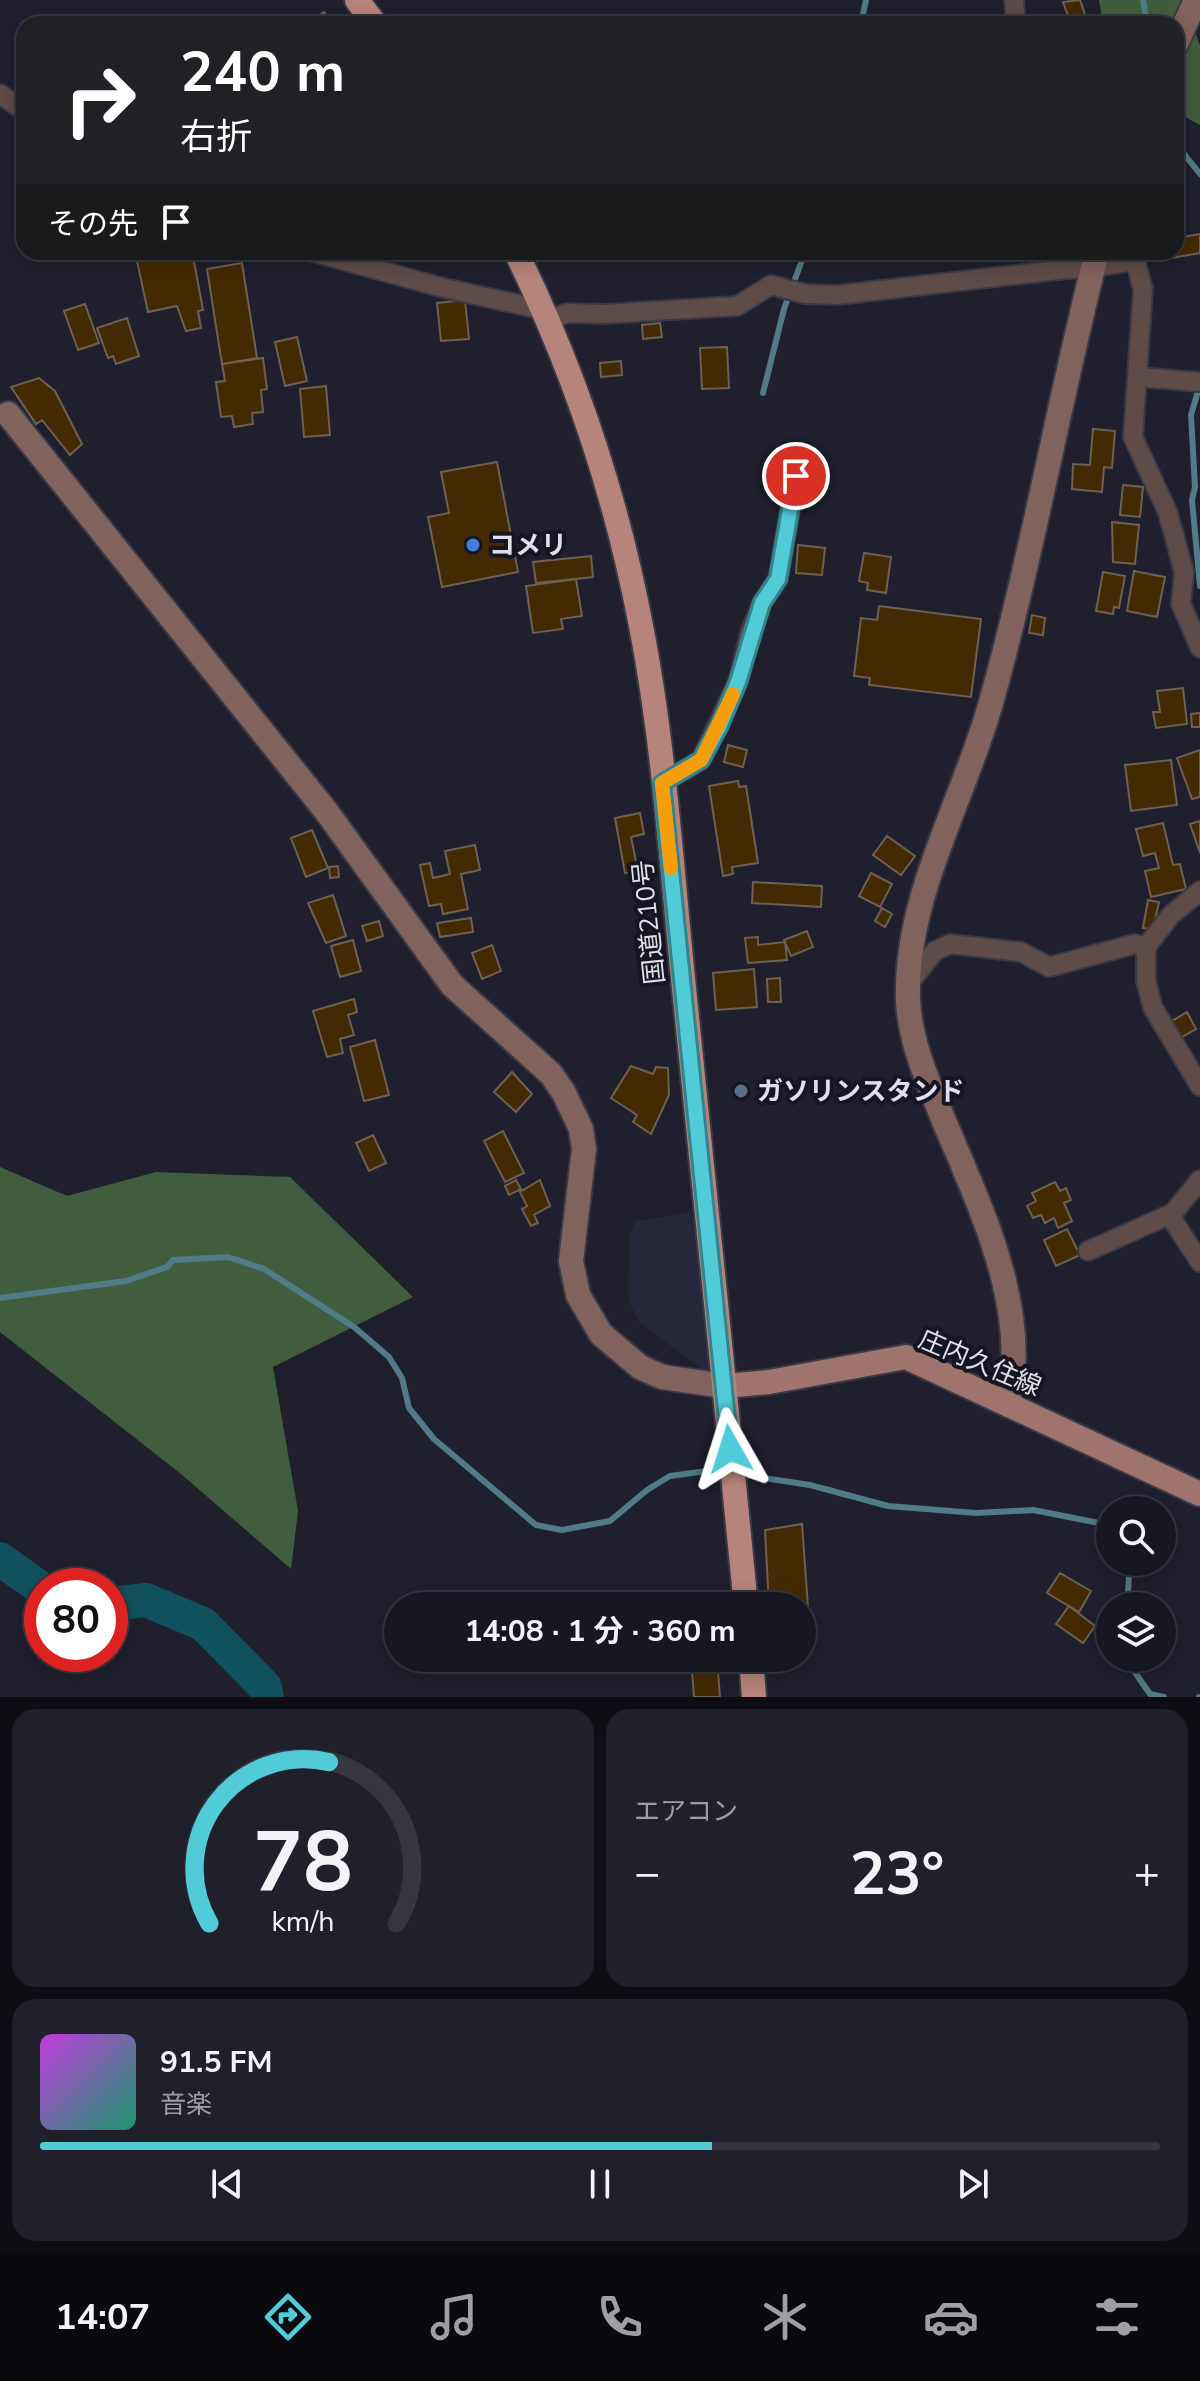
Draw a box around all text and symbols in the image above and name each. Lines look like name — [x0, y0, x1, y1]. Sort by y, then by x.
text: 240 m — [180, 34, 345, 111]
icon: right — [48, 48, 152, 152]
text: 右折 — [180, 113, 252, 162]
icon: arrive — [154, 200, 198, 244]
text: その先 — [48, 204, 138, 245]
pin — [762, 442, 830, 510]
icon: arrive — [774, 454, 818, 498]
place label: コメリ — [489, 528, 567, 563]
marker: コメリ — [464, 536, 482, 554]
street label: 国道210号 — [625, 858, 673, 986]
place label: ガソリンスタンド — [757, 1074, 964, 1109]
marker: ガソリンスタンド — [732, 1082, 750, 1100]
street label: 庄内久住線 — [913, 1321, 1047, 1405]
position arrow — [688, 1407, 772, 1491]
map controls — [1096, 1496, 1176, 1672]
button: search — [1096, 1496, 1176, 1576]
speed limit sign: 80 — [24, 1568, 128, 1672]
button: layers — [1096, 1592, 1176, 1672]
text: 14:08 · 1 分 · 360 m — [464, 1611, 736, 1652]
text: エアコン — [634, 1794, 738, 1829]
text: 78 — [253, 1806, 353, 1919]
text: 23° — [850, 1833, 944, 1915]
text: − — [634, 1844, 660, 1904]
text: + — [1134, 1844, 1160, 1904]
text: km/h — [272, 1902, 334, 1941]
text: 91.5 FM — [160, 2042, 272, 2083]
text: 音楽 — [160, 2087, 212, 2122]
icon: previous — [205, 2162, 249, 2206]
icon: pause — [578, 2162, 622, 2206]
icon: next — [951, 2162, 995, 2206]
icon: directions — [260, 2289, 316, 2345]
icon: music — [426, 2289, 482, 2345]
icon: phone — [592, 2289, 648, 2345]
icon: climate — [757, 2289, 813, 2345]
icon: car — [923, 2289, 979, 2345]
icon: filters — [1089, 2289, 1145, 2345]
text: 14:07 — [55, 2293, 150, 2342]

